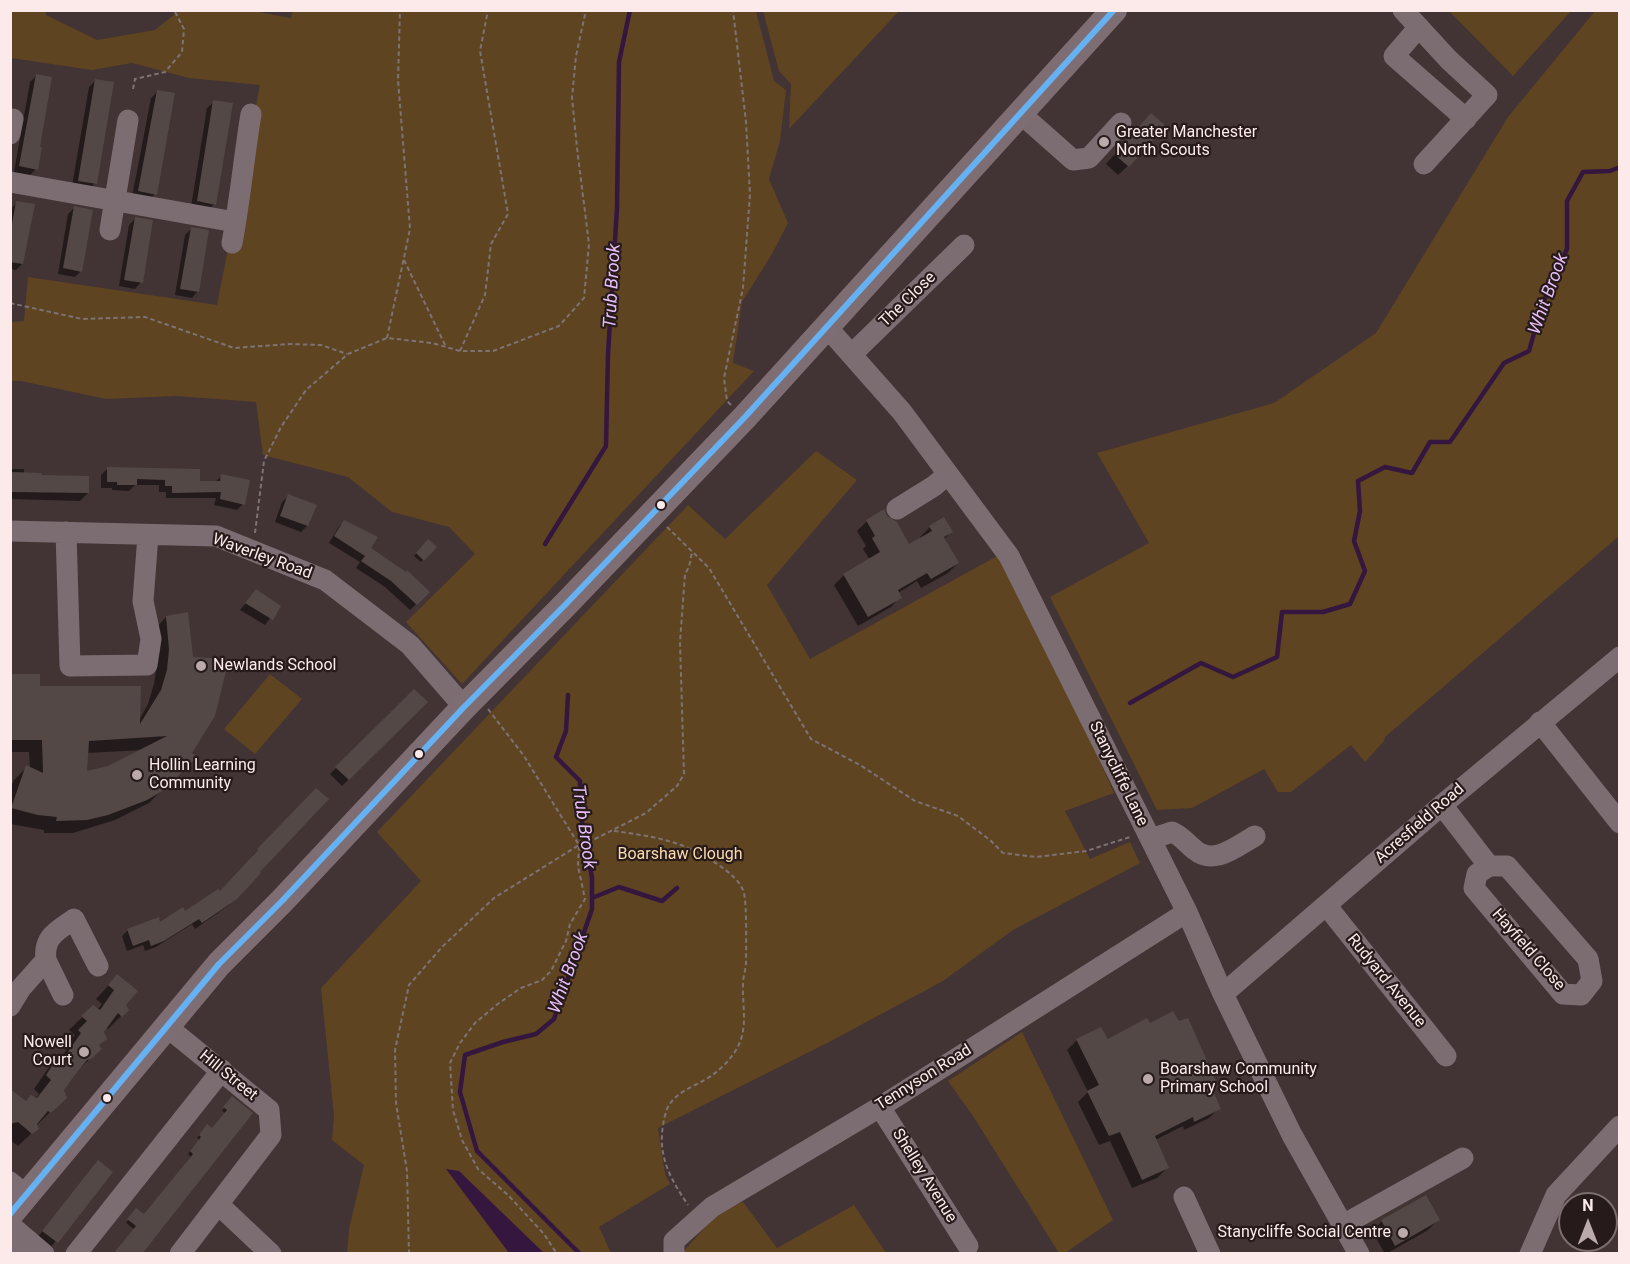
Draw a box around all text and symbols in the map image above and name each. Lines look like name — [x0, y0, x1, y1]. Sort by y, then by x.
place label: Greater Manchester North Scouts — [1116, 123, 1257, 161]
marker: Greater Manchester North Scouts — [1097, 135, 1111, 149]
water label: Trub Brook — [600, 243, 626, 329]
water label: Whit Brook — [1524, 250, 1574, 338]
street label: The Close — [876, 268, 940, 332]
unlabelled marker — [655, 499, 667, 511]
street label: Waverley Road — [210, 530, 314, 584]
place label: Newlands School — [213, 656, 336, 676]
marker: Newlands School — [194, 659, 208, 673]
street label: Stanycliffe Lane — [1084, 719, 1152, 829]
unlabelled marker — [413, 748, 425, 760]
place label: Hollin Learning Community — [149, 756, 256, 794]
marker: Hollin Learning Community — [130, 768, 144, 782]
street label: Acresfield Road — [1372, 780, 1468, 868]
water label: Trub Brook — [566, 783, 600, 871]
park label: Boarshaw Clough — [617, 845, 743, 865]
street label: Hayfield Close — [1487, 905, 1569, 995]
water label: Whit Brook — [544, 929, 594, 1017]
street label: Rudyard Avenue — [1343, 930, 1429, 1032]
place label: Nowell Court — [23, 1033, 72, 1071]
street label: Tennyson Road — [873, 1041, 975, 1115]
marker: Nowell Court — [77, 1045, 91, 1059]
street label: Hill Street — [195, 1047, 261, 1105]
place label: Boarshaw Community Primary School — [1160, 1060, 1317, 1098]
marker: Boarshaw Community Primary School — [1141, 1072, 1155, 1086]
unlabelled marker — [101, 1092, 113, 1104]
street label: Shelley Avenue — [888, 1126, 960, 1226]
north arrow — [1558, 1192, 1618, 1252]
text: N — [1582, 1196, 1594, 1215]
place label: Stanycliffe Social Centre — [1218, 1223, 1391, 1243]
marker: Stanycliffe Social Centre — [1396, 1226, 1410, 1240]

